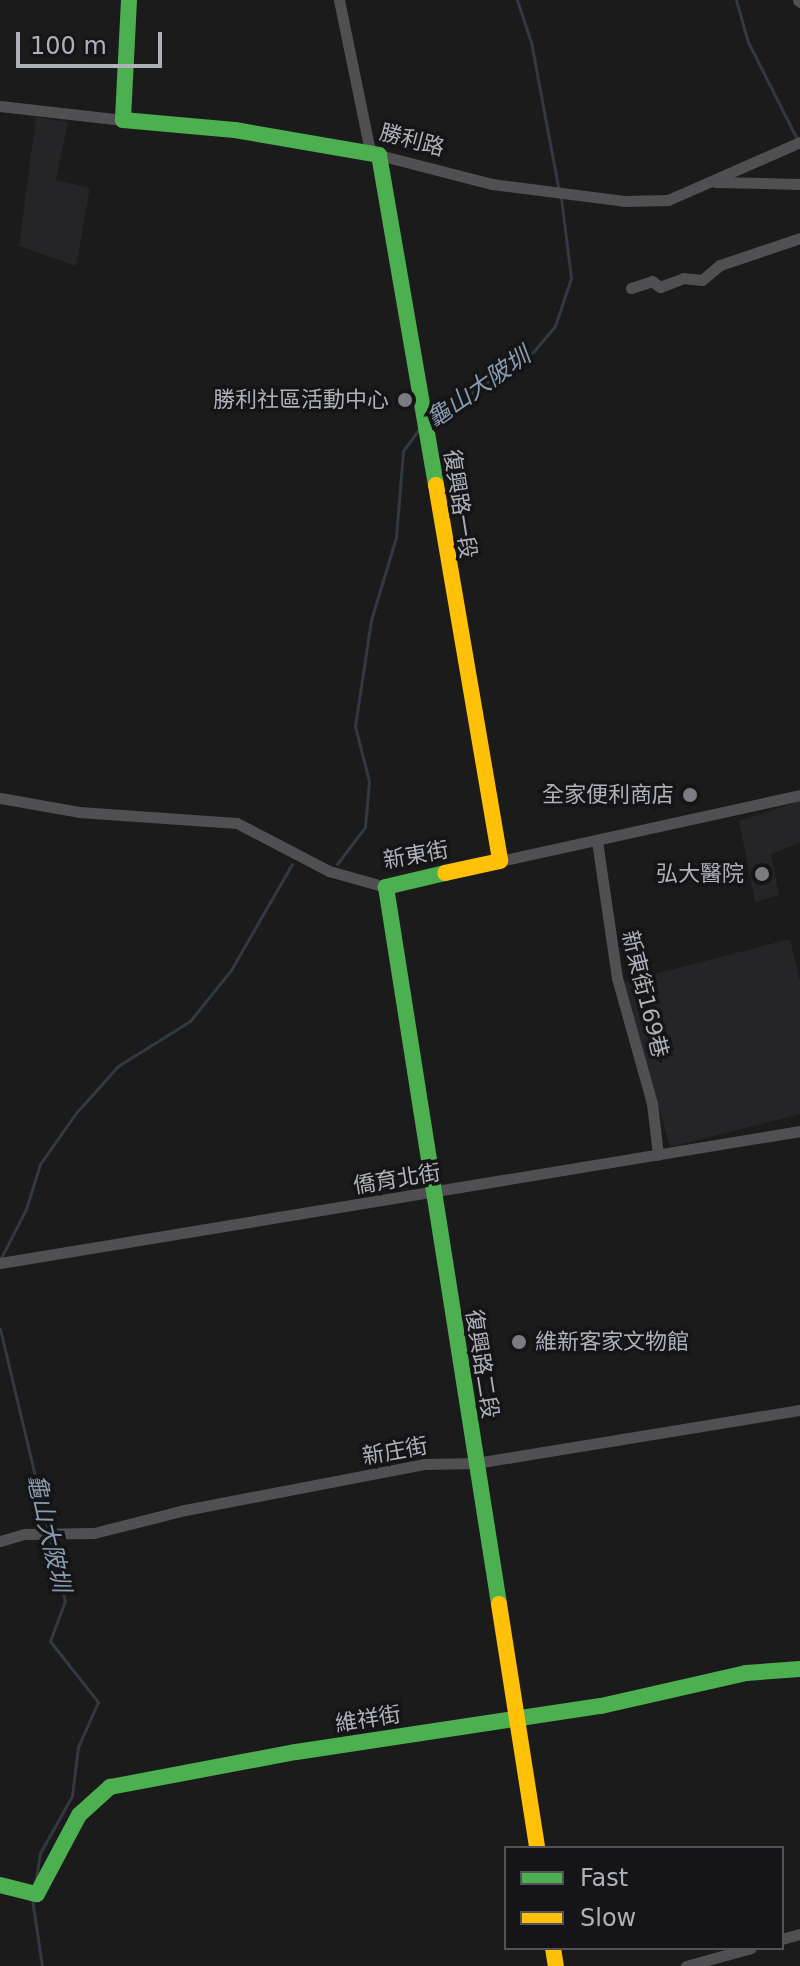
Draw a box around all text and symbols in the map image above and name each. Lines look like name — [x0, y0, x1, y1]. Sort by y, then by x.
scale bar — [20, 16, 166, 66]
text: 100 m — [30, 32, 107, 60]
street label: 勝利路 — [377, 119, 447, 161]
water label: 龜山大陂圳 — [422, 342, 536, 434]
place label: 勝利社區活動中心 — [213, 387, 389, 413]
marker: 勝利社區活動中心 — [396, 391, 414, 409]
street label: 復興路一段 — [438, 448, 482, 560]
place label: 全家便利商店 — [542, 782, 674, 808]
marker: 全家便利商店 — [681, 786, 699, 804]
street label: 新東街 — [381, 836, 451, 874]
place label: 弘大醫院 — [656, 861, 744, 887]
marker: 弘大醫院 — [751, 863, 773, 885]
street label: 新東街169巷 — [616, 928, 674, 1060]
street label: 僑育北街 — [351, 1159, 443, 1199]
street label: 復興路二段 — [460, 1308, 504, 1420]
place label: 維新客家文物館 — [535, 1329, 689, 1355]
marker: 維新客家文物館 — [510, 1333, 528, 1351]
street label: 新庄街 — [360, 1432, 430, 1470]
water label: 龜山大陂圳 — [20, 1471, 76, 1595]
street label: 維祥街 — [333, 1701, 403, 1737]
legend — [504, 1846, 784, 1950]
text: Fast — [580, 1864, 628, 1892]
text: Slow — [580, 1904, 636, 1932]

